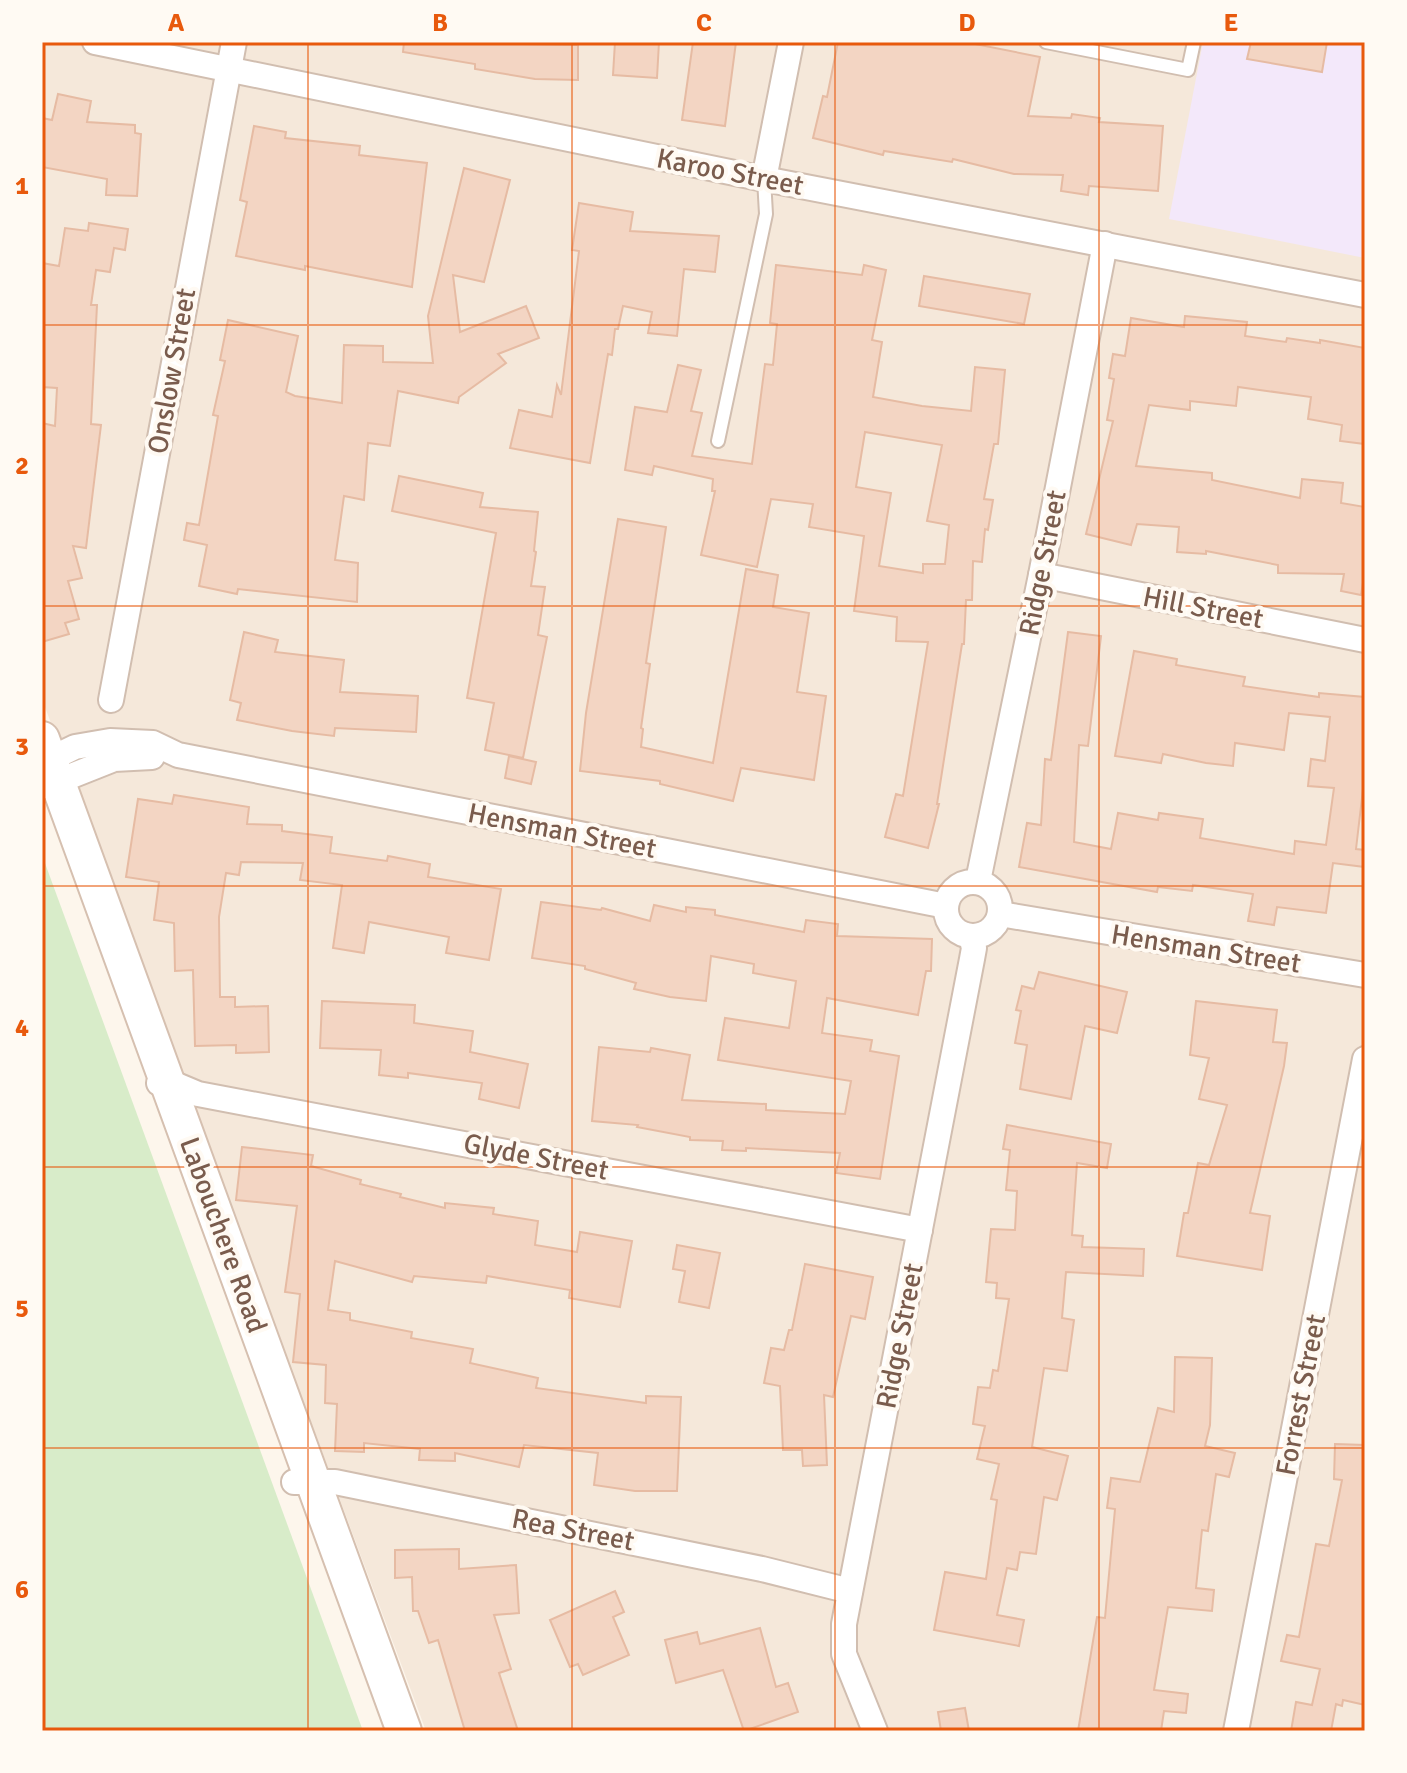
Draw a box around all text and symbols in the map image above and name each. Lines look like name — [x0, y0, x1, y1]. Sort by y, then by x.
text: A — [168, 7, 185, 39]
text: B — [432, 7, 448, 39]
text: C — [696, 7, 712, 39]
text: D — [958, 7, 976, 39]
text: E — [1224, 7, 1238, 39]
street label: Karoo Street — [654, 141, 807, 203]
text: 1 — [15, 170, 29, 202]
street label: Onslow Street — [141, 285, 203, 456]
text: 2 — [15, 450, 29, 482]
street label: Ridge Street — [1012, 487, 1074, 638]
street label: Hill Street — [1140, 580, 1266, 636]
text: 3 — [15, 731, 29, 763]
street label: Hensman Street — [465, 796, 659, 866]
street label: Hensman Street — [1109, 917, 1303, 981]
text: 4 — [15, 1012, 29, 1044]
street label: Glyde Street — [461, 1126, 611, 1188]
street label: Labouchere Road — [172, 1133, 274, 1337]
street label: Ridge Street — [869, 1260, 931, 1411]
text: 5 — [15, 1293, 29, 1325]
street label: Forrest Street — [1269, 1311, 1333, 1479]
street label: Rea Street — [509, 1502, 637, 1559]
text: 6 — [15, 1574, 29, 1606]

